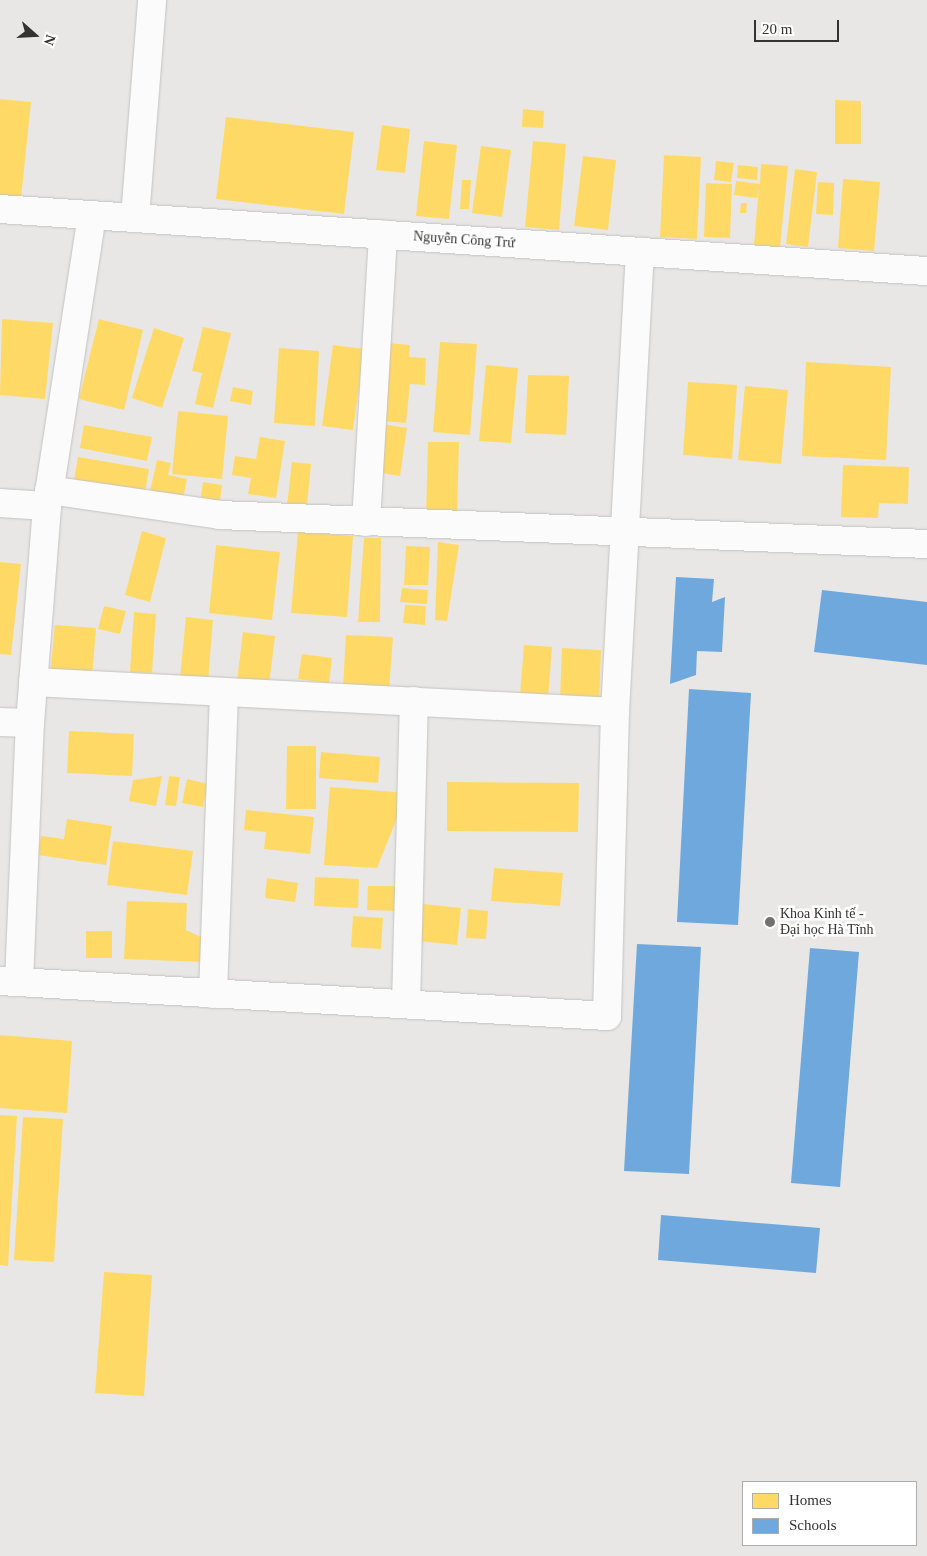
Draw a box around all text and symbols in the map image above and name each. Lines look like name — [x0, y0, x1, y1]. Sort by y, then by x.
north arrow — [10, 10, 60, 60]
scale bar — [757, 10, 842, 42]
text: 20 m — [762, 21, 792, 37]
text: N — [41, 33, 58, 47]
street label: Nguyễn Công Trứ — [413, 228, 515, 252]
place label: Khoa Kinh tế - Đại học Hà Tĩnh — [780, 906, 874, 939]
marker: Khoa Kinh tế - Đại học Hà Tĩnh — [764, 916, 776, 928]
legend — [742, 1481, 917, 1546]
text: Homes — [789, 1492, 832, 1508]
text: Schools — [789, 1517, 837, 1533]

